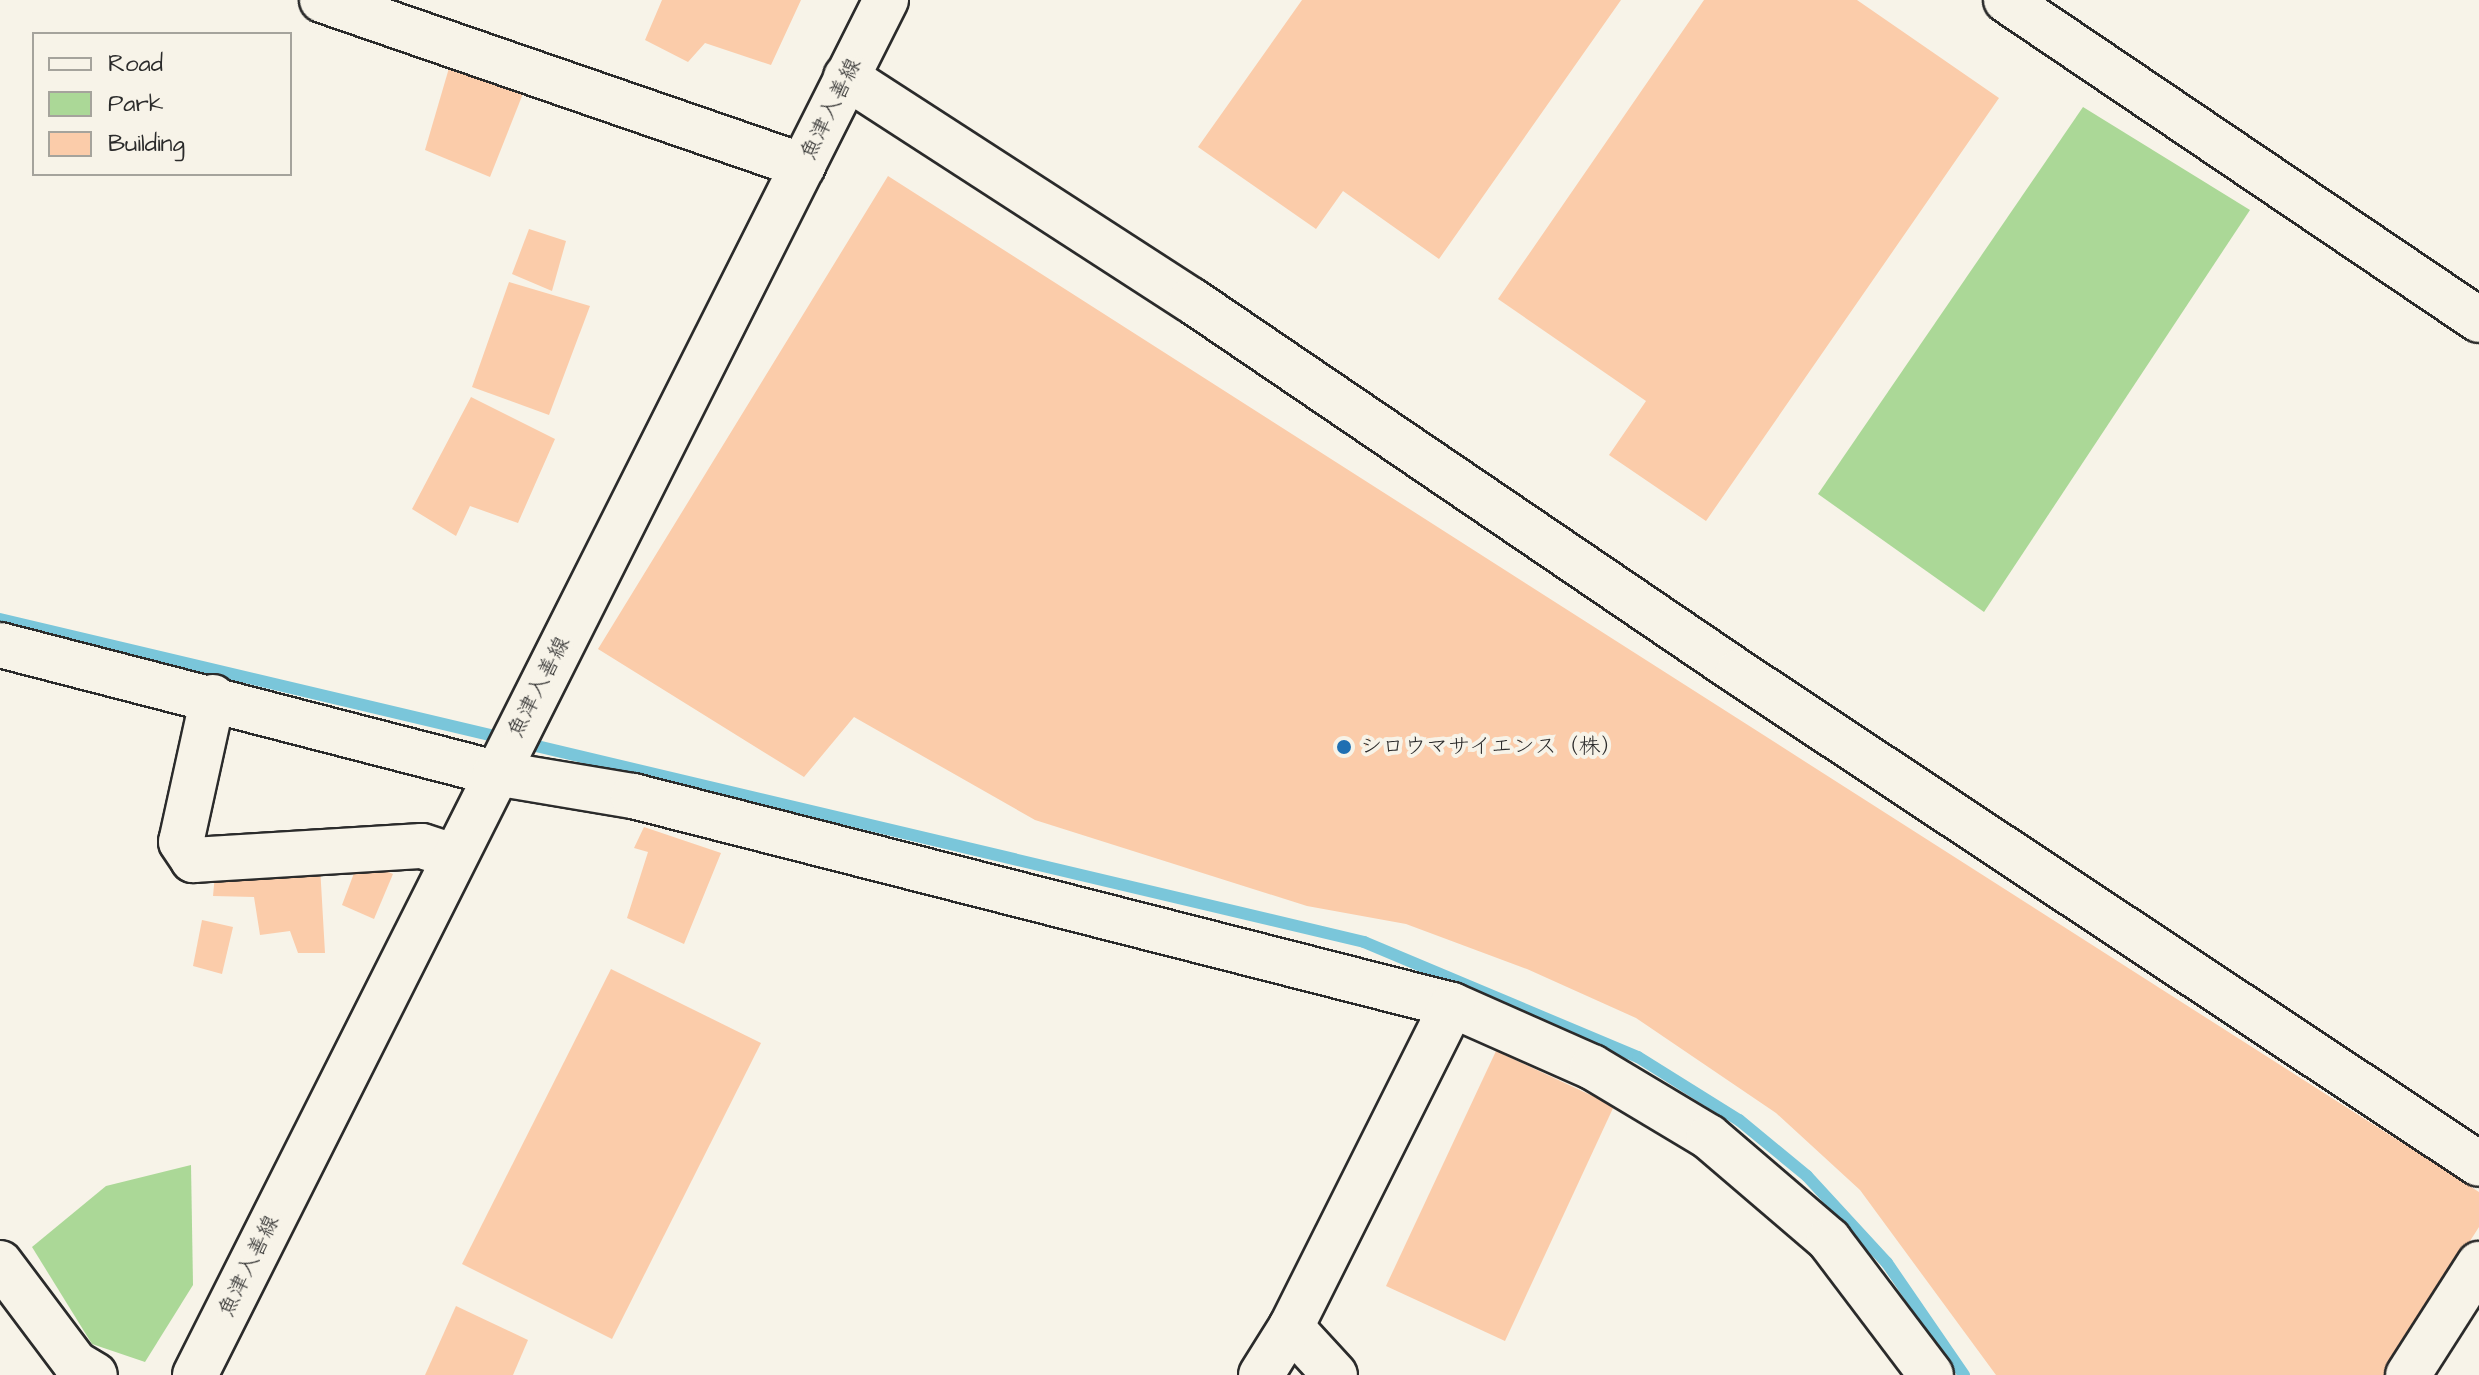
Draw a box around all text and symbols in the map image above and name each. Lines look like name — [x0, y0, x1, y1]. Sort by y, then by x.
legend — [32, 32, 292, 176]
text: Road — [108, 47, 163, 81]
street label: 魚津入善線 — [795, 54, 867, 164]
text: Park — [108, 87, 164, 121]
text: Building — [108, 127, 185, 161]
street label: 魚津入善線 — [502, 632, 576, 742]
place label: シロウマサイエンス（株） — [1360, 734, 1624, 760]
marker: シロウマサイエンス（株） — [1335, 738, 1353, 756]
street label: 魚津入善線 — [213, 1211, 285, 1321]

